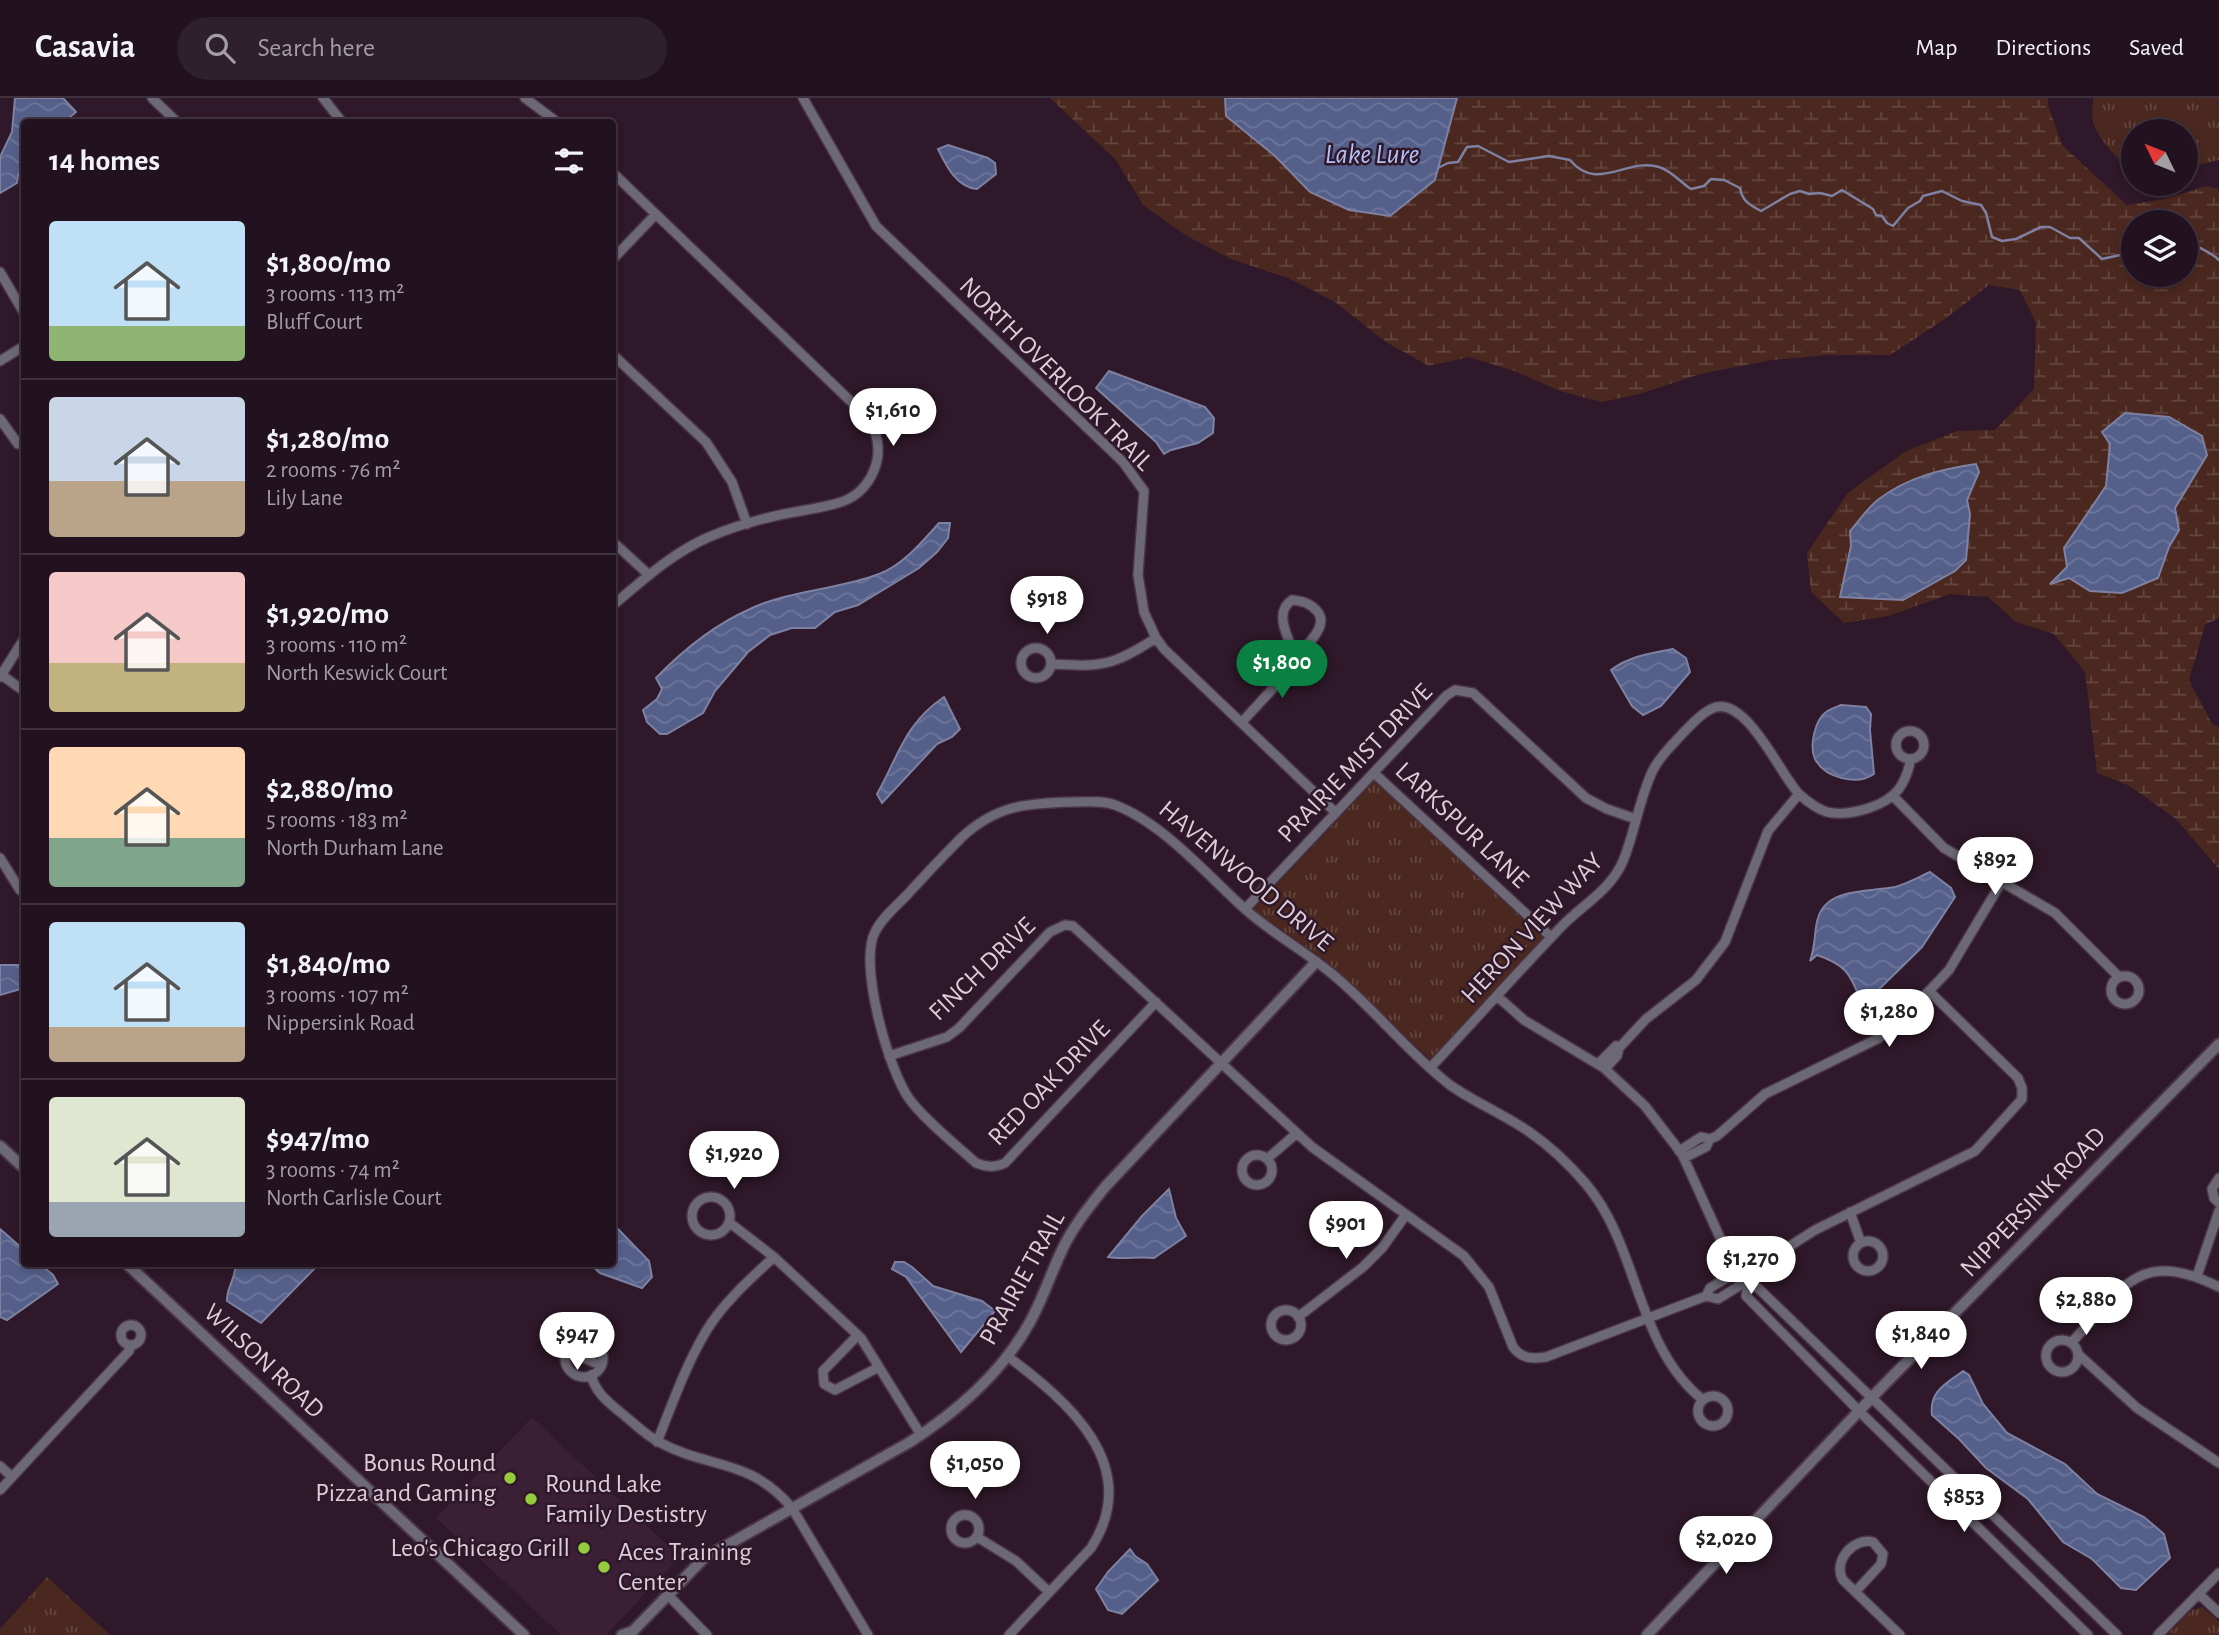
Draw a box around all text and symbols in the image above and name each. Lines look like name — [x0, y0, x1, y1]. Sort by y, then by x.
search box — [177, 17, 667, 80]
icon: search — [201, 29, 239, 67]
text: Casavia — [35, 31, 135, 64]
text: Search here — [257, 35, 375, 61]
text: Map — [1915, 36, 1957, 60]
text: Directions — [1995, 36, 2091, 60]
text: Saved — [2129, 36, 2184, 60]
north arrow — [2121, 119, 2198, 196]
map controls — [2121, 119, 2198, 287]
water label: Lake Lure — [1325, 141, 1419, 169]
icon: filters — [550, 142, 588, 180]
text: 14 homes — [49, 146, 160, 176]
button: layers — [2121, 210, 2198, 287]
text: $1,800/mo — [266, 248, 391, 278]
icon: home — [105, 249, 189, 333]
street label: NORTH OVERLOOK TRAIL — [954, 272, 1158, 476]
text: 3 rooms · 113 m² — [266, 283, 404, 306]
text: Bluff Court — [266, 311, 362, 334]
pin: $1,610 — [836, 388, 950, 448]
text: $1,610 — [865, 399, 921, 422]
text: $1,280/mo — [266, 424, 389, 454]
icon: home — [105, 425, 189, 509]
text: 2 rooms · 76 m² — [266, 459, 400, 482]
text: Lily Lane — [266, 487, 343, 510]
pin: $918 — [1006, 576, 1088, 636]
text: $918 — [1026, 587, 1068, 610]
text: $1,920/mo — [266, 599, 389, 629]
icon: home — [105, 600, 189, 684]
text: 3 rooms · 110 m² — [266, 634, 407, 657]
pin: $1,800 — [1225, 640, 1339, 700]
text: $1,800 — [1252, 651, 1312, 674]
text: North Keswick Court — [266, 662, 447, 685]
street label: PRAIRIE MIST DRIVE — [1273, 679, 1437, 847]
street label: LARKSPUR LANE — [1390, 757, 1534, 893]
text: $2,880/mo — [266, 774, 393, 804]
icon: home — [105, 775, 189, 859]
street label: HAVENWOOD DRIVE — [1154, 796, 1338, 956]
text: 5 rooms · 183 m² — [266, 809, 407, 832]
text: North Durham Lane — [266, 837, 444, 860]
pin: $892 — [1954, 838, 2036, 897]
street label: HERON VIEW WAY — [1456, 848, 1608, 1008]
text: $892 — [1973, 848, 2017, 871]
street label: FINCH DRIVE — [924, 912, 1040, 1026]
text: $1,840/mo — [266, 949, 390, 979]
icon: home — [105, 950, 189, 1034]
text: 3 rooms · 107 m² — [266, 984, 409, 1007]
pin: $1,280 — [1832, 990, 1946, 1049]
text: $1,280 — [1860, 1000, 1918, 1023]
text: Nippersink Road — [266, 1012, 415, 1035]
street label: RED OAK DRIVE — [983, 1015, 1115, 1151]
street label: NIPPERSINK ROAD — [1955, 1122, 2111, 1282]
text: $947/mo — [266, 1124, 370, 1154]
icon: home — [105, 1125, 189, 1209]
pin: $1,920 — [677, 1132, 791, 1191]
text: $1,920 — [705, 1142, 763, 1165]
text: 3 rooms · 74 m² — [266, 1159, 400, 1182]
text: North Carlisle Court — [266, 1187, 442, 1210]
pin: $901 — [1305, 1202, 1387, 1261]
street label: PRAIRIE TRAIL — [975, 1207, 1069, 1349]
text: $901 — [1325, 1212, 1367, 1235]
pin: $1,270 — [1694, 1236, 1808, 1296]
text: $1,270 — [1723, 1247, 1779, 1270]
pin: $2,880 — [2029, 1278, 2143, 1337]
text: $2,880 — [2055, 1288, 2117, 1311]
street label: WILSON ROAD — [199, 1299, 329, 1423]
pin: $947 — [536, 1312, 618, 1372]
pin: $1,840 — [1864, 1312, 1978, 1371]
text: $1,840 — [1892, 1322, 1950, 1345]
text: $947 — [556, 1323, 598, 1346]
pin: $1,050 — [918, 1442, 1032, 1501]
place label: Bonus Round Pizza and Gaming — [315, 1450, 496, 1506]
text: $1,050 — [946, 1452, 1004, 1475]
marker: Bonus Round Pizza and Gaming — [502, 1470, 518, 1486]
place label: Round Lake Family Destistry — [545, 1471, 707, 1527]
pin: $853 — [1923, 1474, 2005, 1534]
text: $853 — [1943, 1485, 1985, 1508]
marker: Round Lake Family Destistry — [523, 1491, 539, 1507]
pin: $2,020 — [1669, 1516, 1783, 1576]
text: $2,020 — [1695, 1527, 1757, 1550]
place label: Leo's Chicago Grill — [391, 1535, 570, 1561]
place label: Aces Training Center — [618, 1539, 752, 1595]
marker: Leo's Chicago Grill — [576, 1540, 592, 1556]
marker: Aces Training Center — [596, 1559, 612, 1575]

